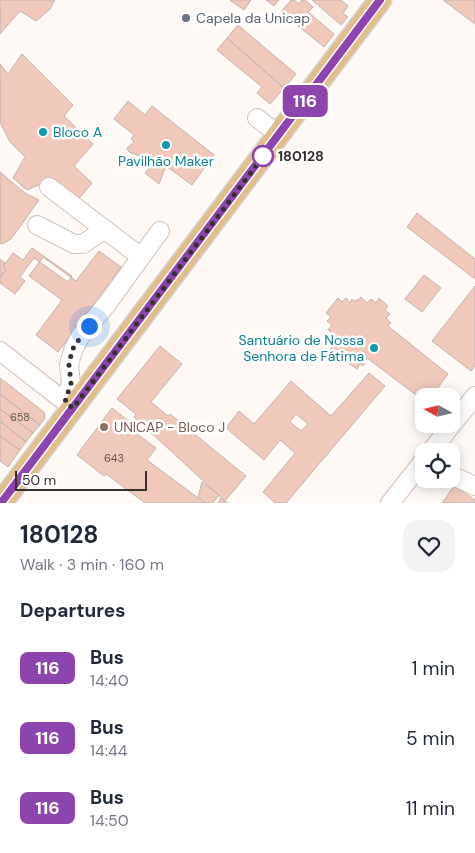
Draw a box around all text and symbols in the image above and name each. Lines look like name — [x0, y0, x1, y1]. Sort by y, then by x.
place label: Capela da Unicap — [196, 9, 310, 27]
marker: Capela da Unicap — [180, 12, 192, 24]
line badge: 116 — [276, 85, 334, 117]
text: 116 — [293, 89, 317, 113]
place label: Bloco A — [53, 123, 102, 141]
marker: Bloco A — [37, 126, 49, 138]
marker: Pavilhão Maker — [160, 139, 172, 151]
marker: 180128 — [252, 145, 274, 167]
place label: 180128 — [278, 147, 324, 165]
place label: Pavilhão Maker — [118, 152, 214, 170]
your location — [77, 314, 102, 339]
place label: Santuário de Nossa Senhora de Fátima — [238, 331, 364, 365]
marker: Santuário de Nossa Senhora de Fátima — [368, 342, 380, 354]
north arrow — [415, 388, 460, 432]
map controls — [415, 388, 460, 488]
house number: 658 — [10, 410, 30, 424]
place label: UNICAP - Bloco J — [114, 418, 225, 436]
marker: UNICAP - Bloco J — [98, 421, 110, 433]
button: locate — [415, 443, 460, 488]
house number: 643 — [104, 451, 124, 465]
scale bar — [15, 468, 148, 491]
text: 50 m — [22, 471, 56, 489]
text: 180128 — [20, 519, 98, 550]
button: heart — [403, 520, 455, 572]
text: Walk · 3 min · 160 m — [20, 554, 164, 575]
text: Departures — [20, 598, 125, 623]
text: Bus — [90, 645, 124, 670]
text: 116 — [35, 656, 60, 680]
text: 1 min — [412, 656, 455, 681]
text: 14:40 — [90, 670, 129, 691]
text: Bus — [90, 715, 124, 740]
text: 116 — [35, 726, 60, 750]
text: 5 min — [406, 726, 455, 751]
text: 14:44 — [90, 740, 127, 761]
text: Bus — [90, 785, 124, 810]
text: 116 — [35, 796, 60, 820]
text: 11 min — [406, 796, 455, 821]
text: 14:50 — [90, 810, 129, 831]

